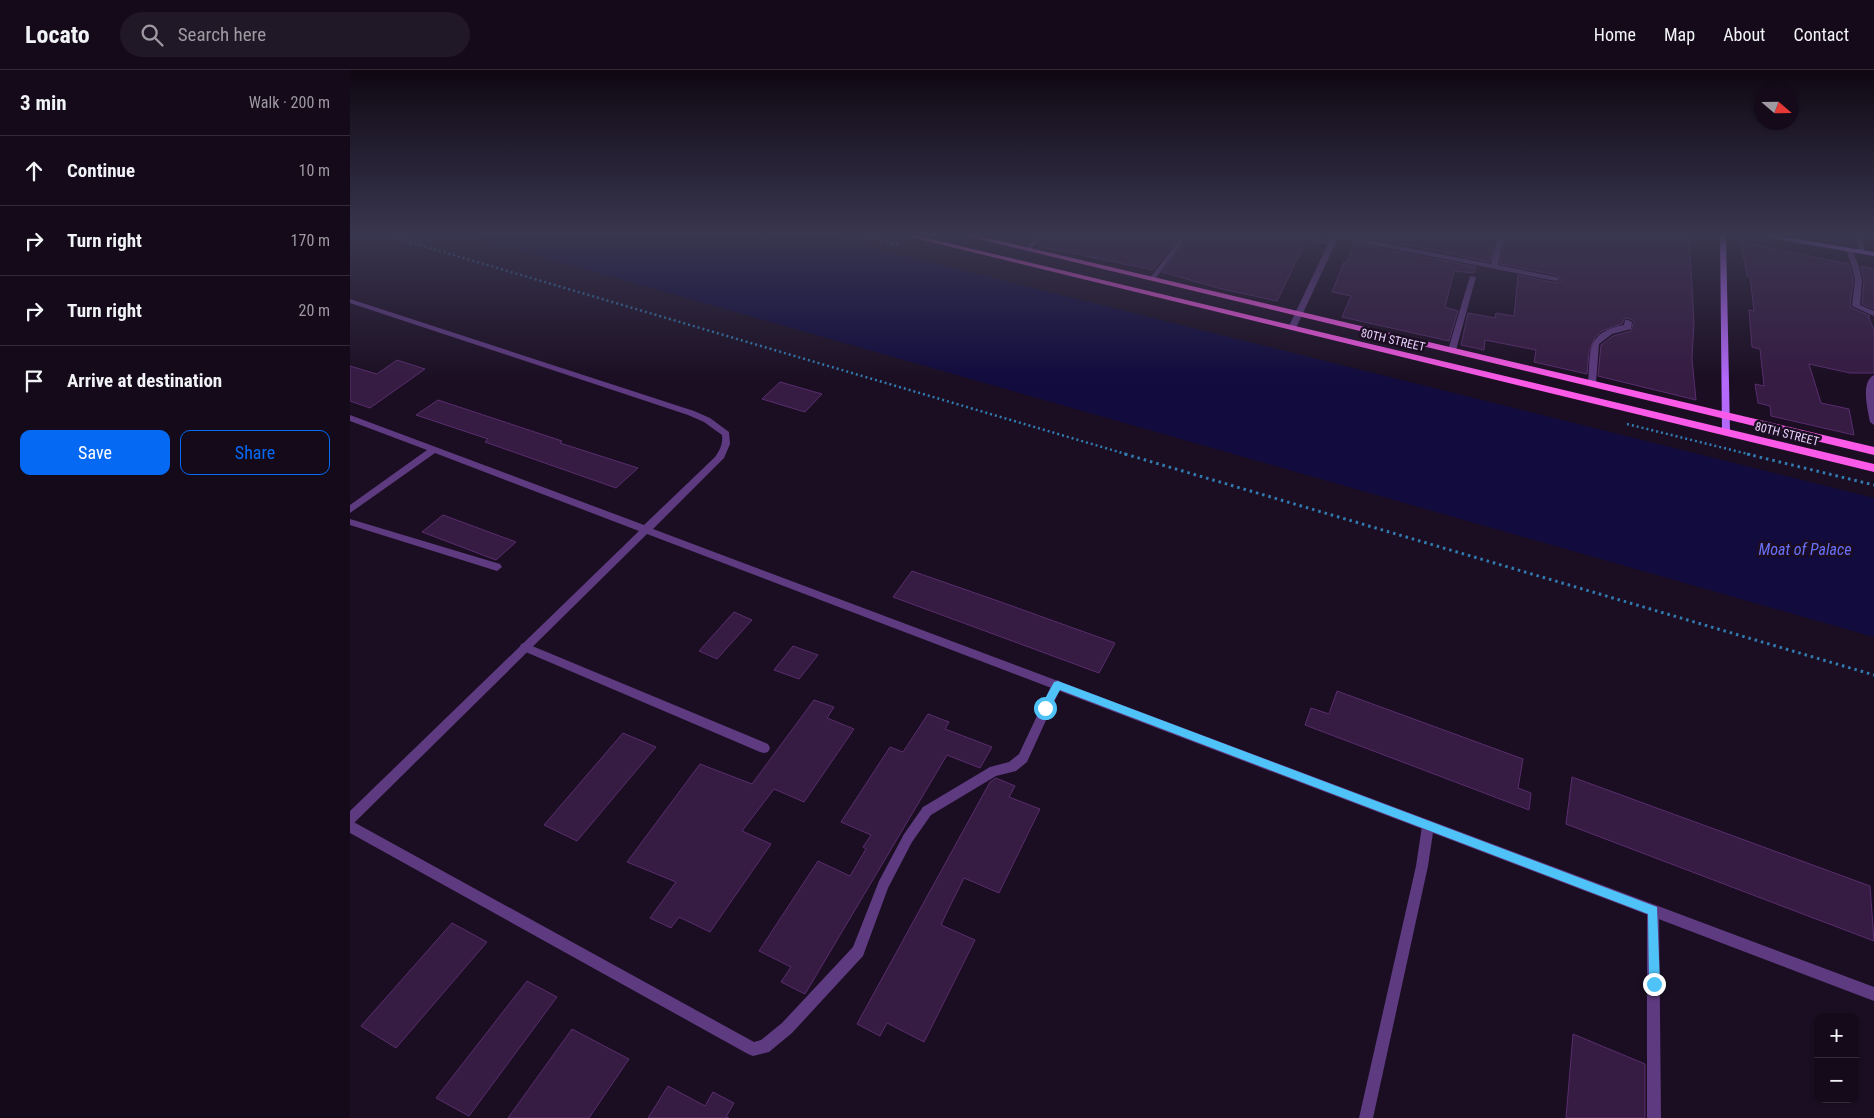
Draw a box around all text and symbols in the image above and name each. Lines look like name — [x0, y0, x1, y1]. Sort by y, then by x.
search box — [120, 12, 470, 57]
text: Locato — [25, 21, 90, 49]
icon: search — [138, 21, 166, 49]
text: Search here — [178, 23, 266, 46]
text: Home — [1594, 24, 1636, 45]
text: Map — [1664, 24, 1695, 45]
text: About — [1723, 24, 1765, 45]
text: Contact — [1793, 24, 1849, 45]
north arrow — [1754, 85, 1799, 130]
text: 3 min — [20, 91, 67, 115]
text: Walk · 200 m — [249, 93, 330, 112]
icon: ahead — [20, 157, 48, 185]
text: Continue — [67, 159, 135, 182]
text: 10 m — [298, 161, 330, 180]
icon: right — [20, 227, 48, 255]
text: Turn right — [67, 229, 142, 252]
text: 170 m — [291, 231, 330, 250]
icon: right — [20, 297, 48, 325]
text: Turn right — [67, 299, 142, 322]
text: 20 m — [298, 301, 330, 320]
street label: 80TH STREET — [1360, 326, 1426, 354]
icon: arrive — [20, 367, 48, 395]
text: Arrive at destination — [67, 369, 222, 392]
street label: 80TH STREET — [1754, 419, 1820, 449]
button: Save — [20, 430, 170, 475]
button: Share — [180, 430, 330, 475]
water label: Moat of Palace — [1759, 540, 1851, 559]
route start — [1034, 697, 1057, 720]
route end — [1643, 973, 1666, 996]
map controls — [1814, 1013, 1859, 1103]
button: + — [1814, 1013, 1859, 1058]
button: − — [1814, 1058, 1859, 1103]

